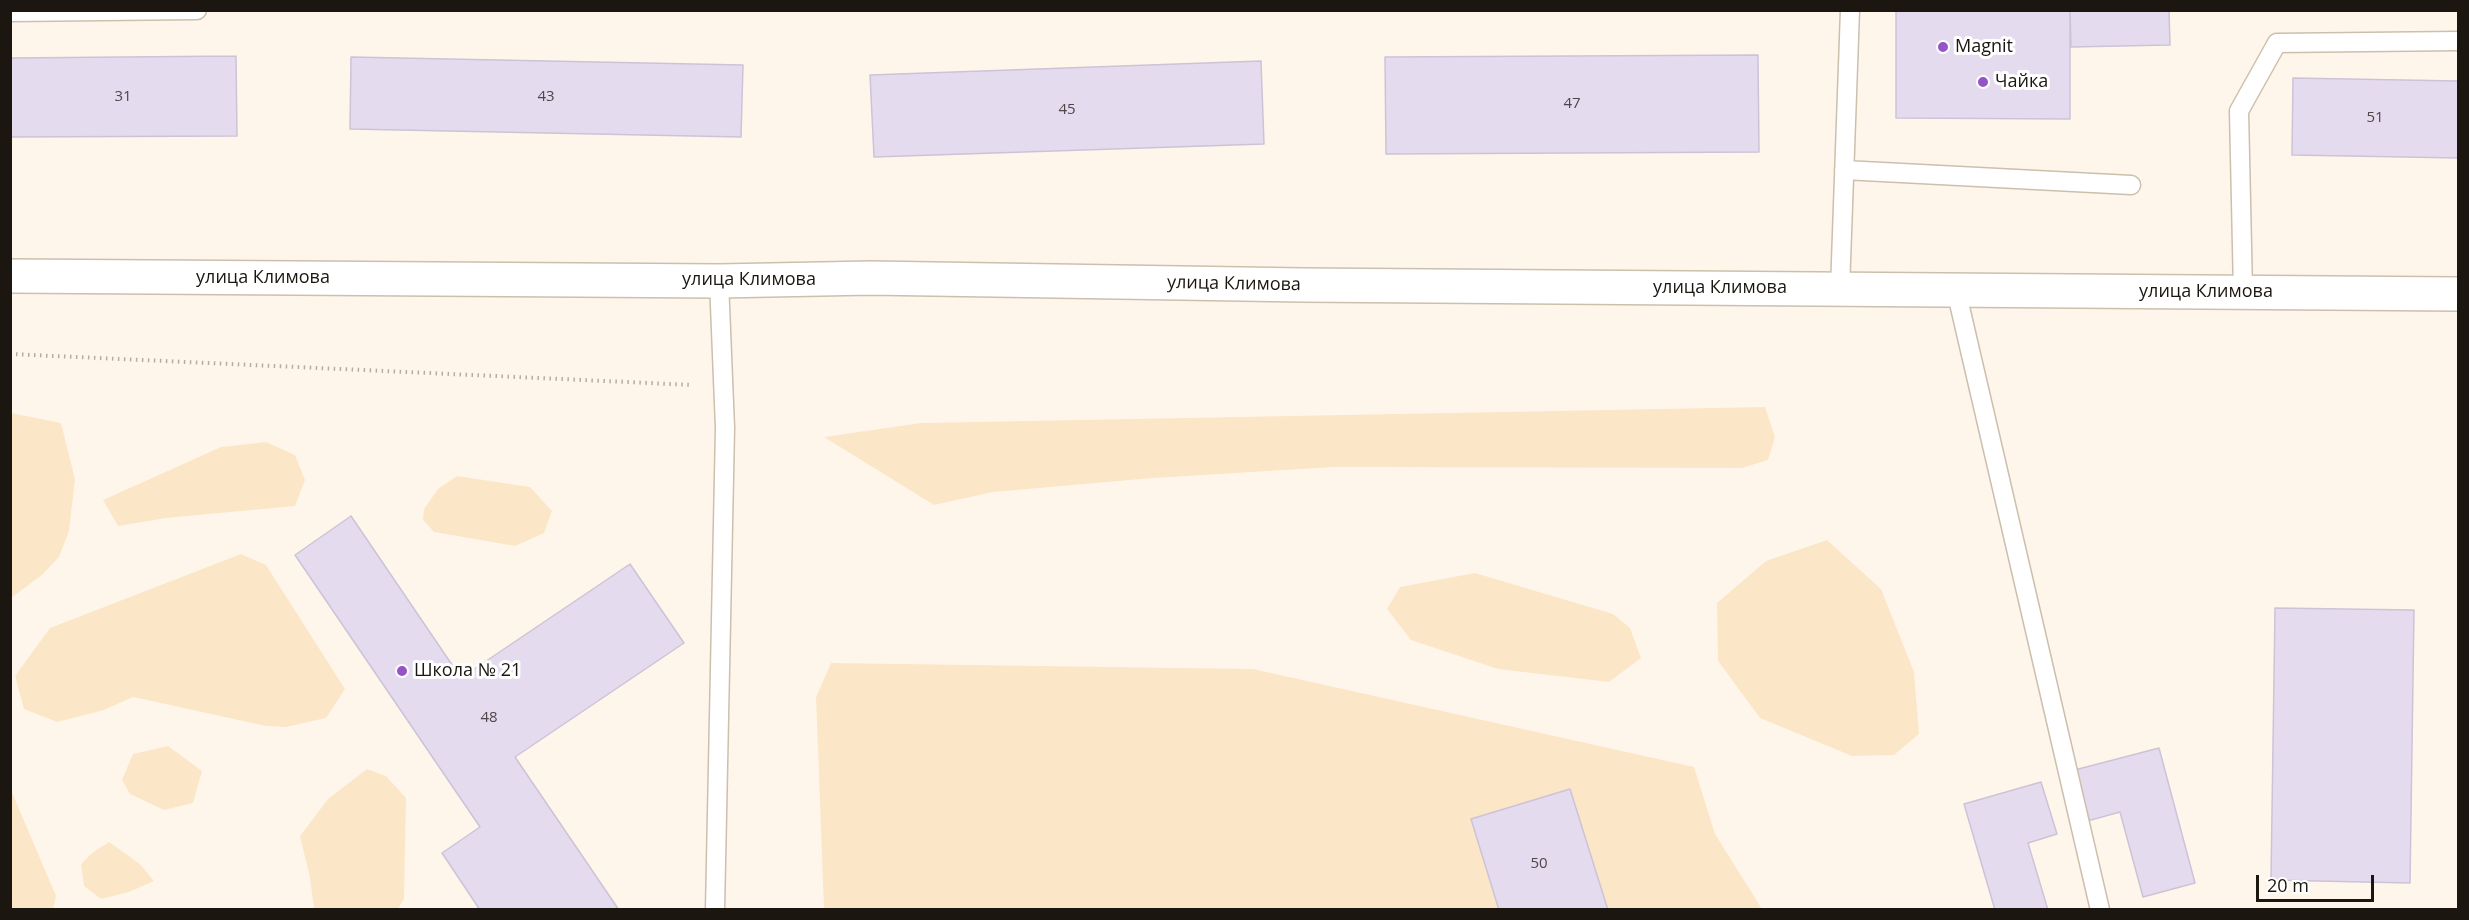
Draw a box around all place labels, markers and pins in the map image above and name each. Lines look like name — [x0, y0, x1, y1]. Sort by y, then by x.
place label: Magnit — [1955, 36, 2013, 58]
marker: Magnit — [1936, 40, 1950, 54]
place label: Чайка — [1995, 71, 2048, 93]
marker: Чайка — [1976, 75, 1990, 89]
place label: Школа № 21 — [414, 660, 521, 682]
marker: Школа № 21 — [395, 664, 409, 678]

